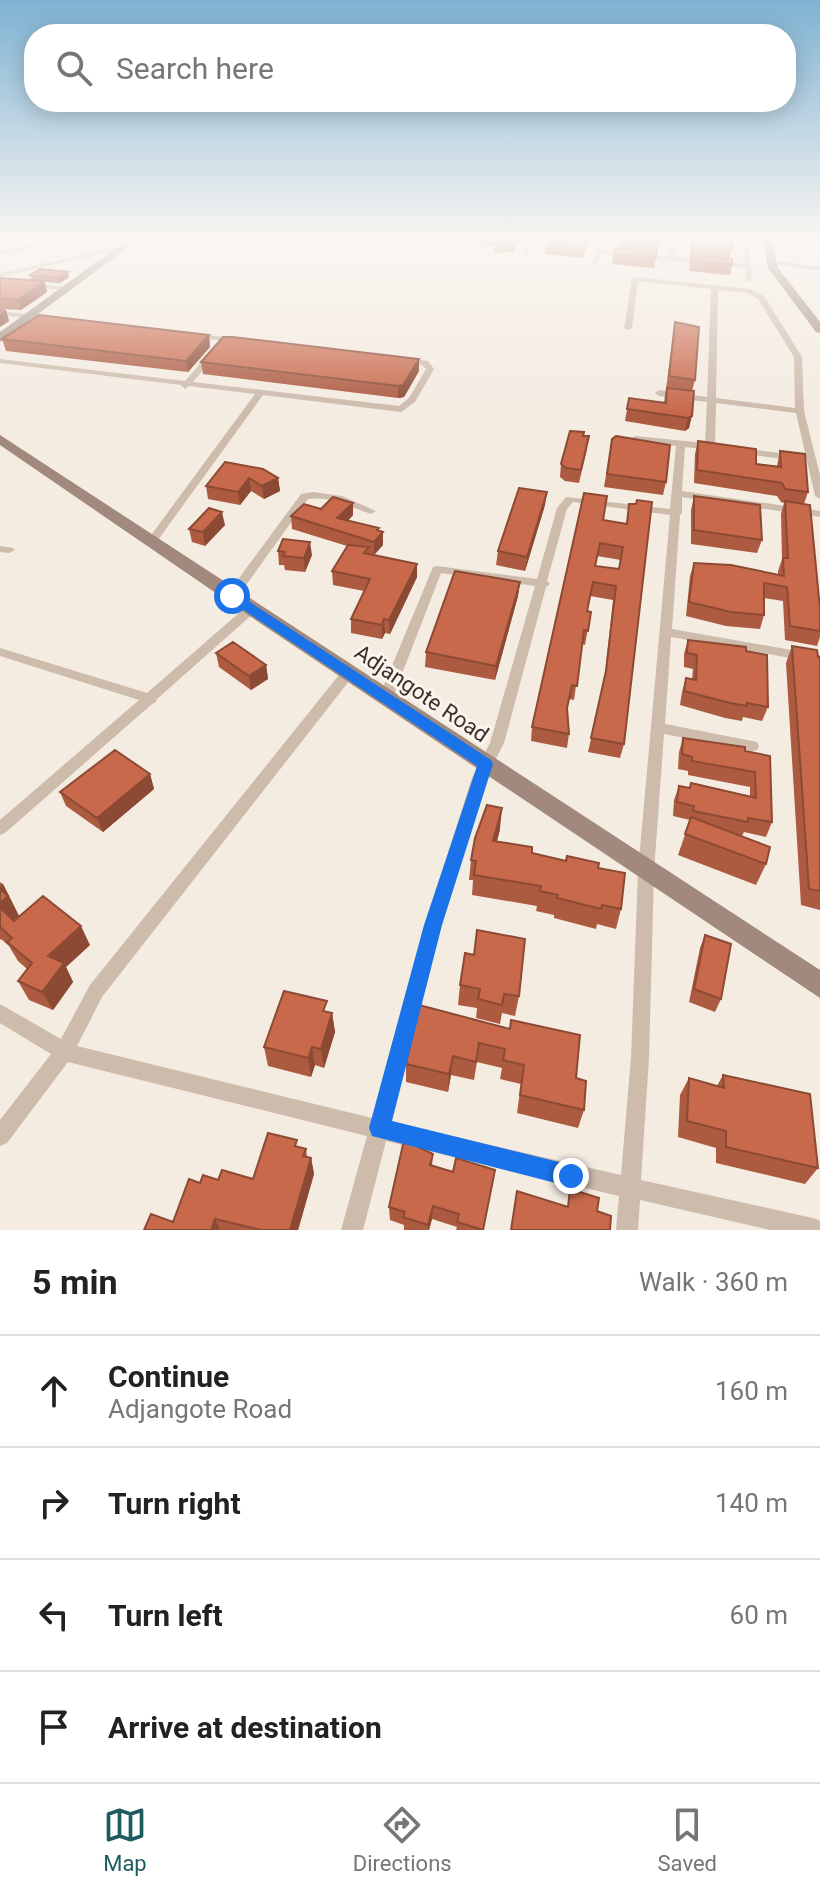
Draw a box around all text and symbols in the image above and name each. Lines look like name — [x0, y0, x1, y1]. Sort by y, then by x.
search box — [24, 24, 796, 112]
icon: search — [52, 46, 96, 90]
text: Search here — [116, 51, 274, 86]
route start — [214, 578, 250, 614]
street label: Adjangote Road — [350, 639, 493, 747]
route end — [553, 1158, 589, 1194]
text: 5 min — [32, 1262, 117, 1302]
text: Walk · 360 m — [639, 1267, 788, 1297]
text: Continue — [108, 1359, 229, 1394]
icon: ahead — [32, 1369, 76, 1413]
text: 160 m — [715, 1376, 788, 1406]
text: Adjangote Road — [108, 1394, 292, 1424]
icon: right — [32, 1481, 76, 1525]
text: Turn right — [108, 1486, 241, 1521]
text: 140 m — [715, 1488, 788, 1518]
icon: left — [32, 1593, 76, 1637]
text: Turn left — [108, 1598, 223, 1633]
text: 60 m — [730, 1600, 788, 1630]
icon: arrive — [32, 1705, 76, 1749]
text: Arrive at destination — [108, 1710, 382, 1745]
tab: Map — [103, 1803, 147, 1876]
tab: Directions — [353, 1803, 452, 1876]
tab: Saved — [658, 1803, 717, 1876]

